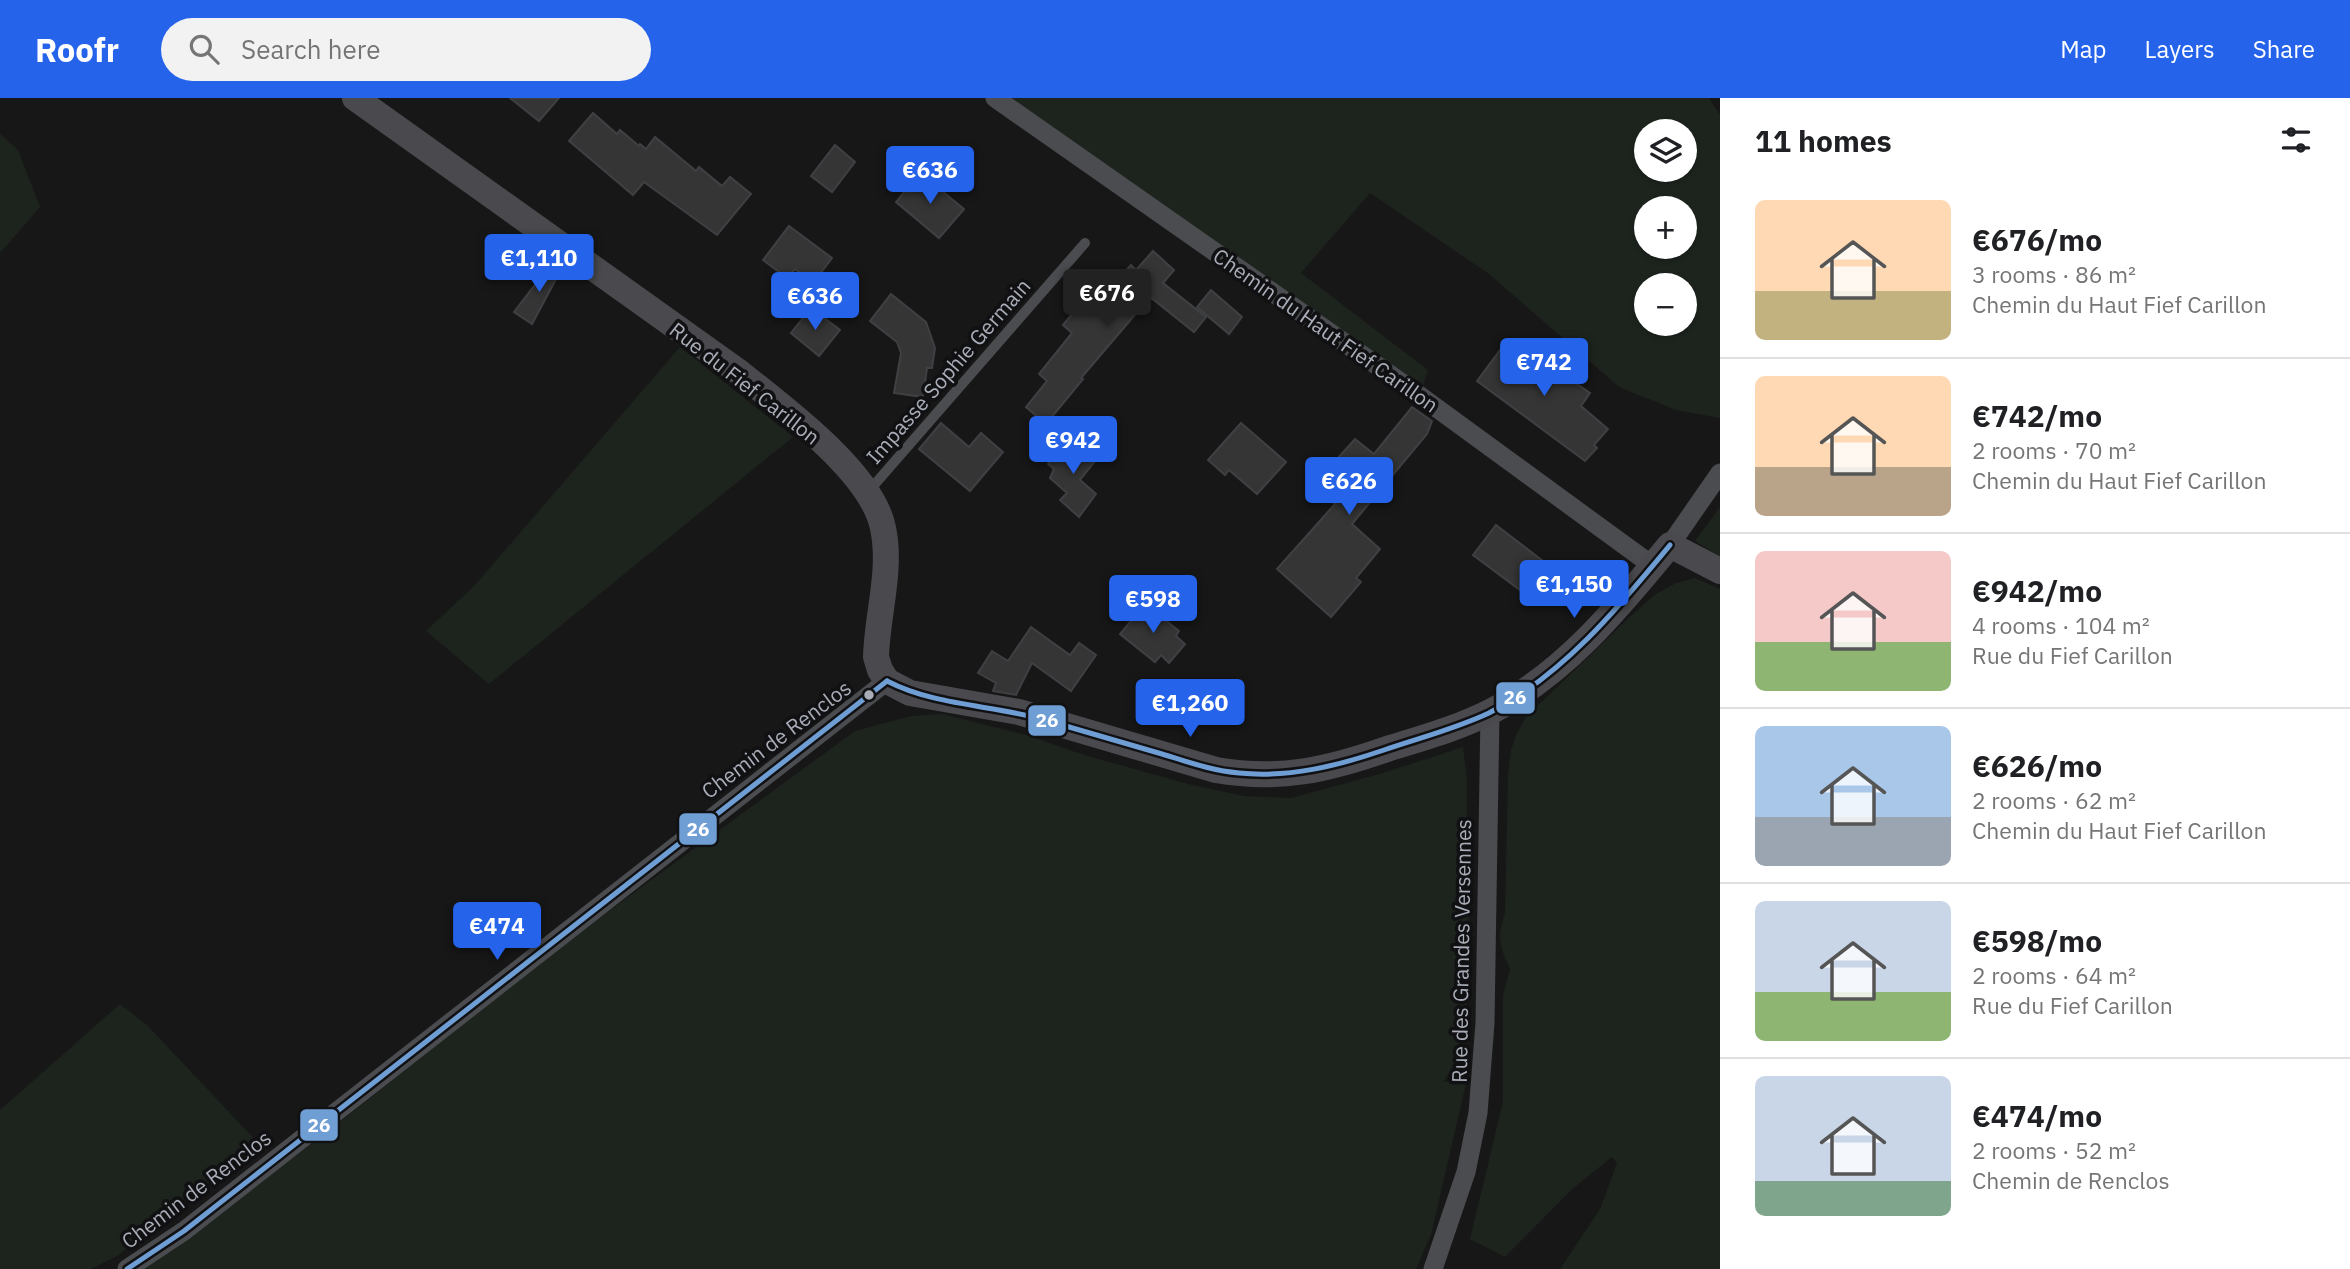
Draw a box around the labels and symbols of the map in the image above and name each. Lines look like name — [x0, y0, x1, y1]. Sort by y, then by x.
pin: €636 — [889, 146, 971, 206]
pin: €1,110 — [482, 234, 596, 294]
street label: Chemin du Haut Fief Carillon — [1208, 241, 1444, 419]
pin: €676 — [1066, 270, 1148, 329]
pin: €636 — [774, 272, 856, 332]
street label: Impasse Sophie Germain — [860, 272, 1036, 470]
street label: Rue du Fief Carillon — [664, 316, 826, 450]
pin: €742 — [1503, 338, 1585, 398]
pin: €942 — [1032, 416, 1114, 476]
pin: €626 — [1308, 458, 1390, 517]
pin: €1,150 — [1517, 560, 1631, 620]
pin: €598 — [1112, 575, 1194, 635]
street label: Chemin de Renclos — [696, 674, 856, 804]
pin: €1,260 — [1133, 680, 1247, 739]
line badge: 26 — [1495, 681, 1536, 715]
text: 26 — [1504, 685, 1526, 709]
unlabelled marker — [862, 688, 876, 702]
line badge: 26 — [1027, 704, 1067, 737]
text: 26 — [1036, 708, 1058, 732]
line badge: 26 — [678, 812, 718, 846]
text: 26 — [687, 817, 709, 841]
street label: Rue des Grandes Versennes — [1445, 819, 1477, 1083]
pin: €474 — [456, 902, 538, 962]
line badge: 26 — [299, 1108, 339, 1142]
text: 26 — [308, 1113, 330, 1137]
street label: Chemin de Renclos — [116, 1124, 276, 1254]

